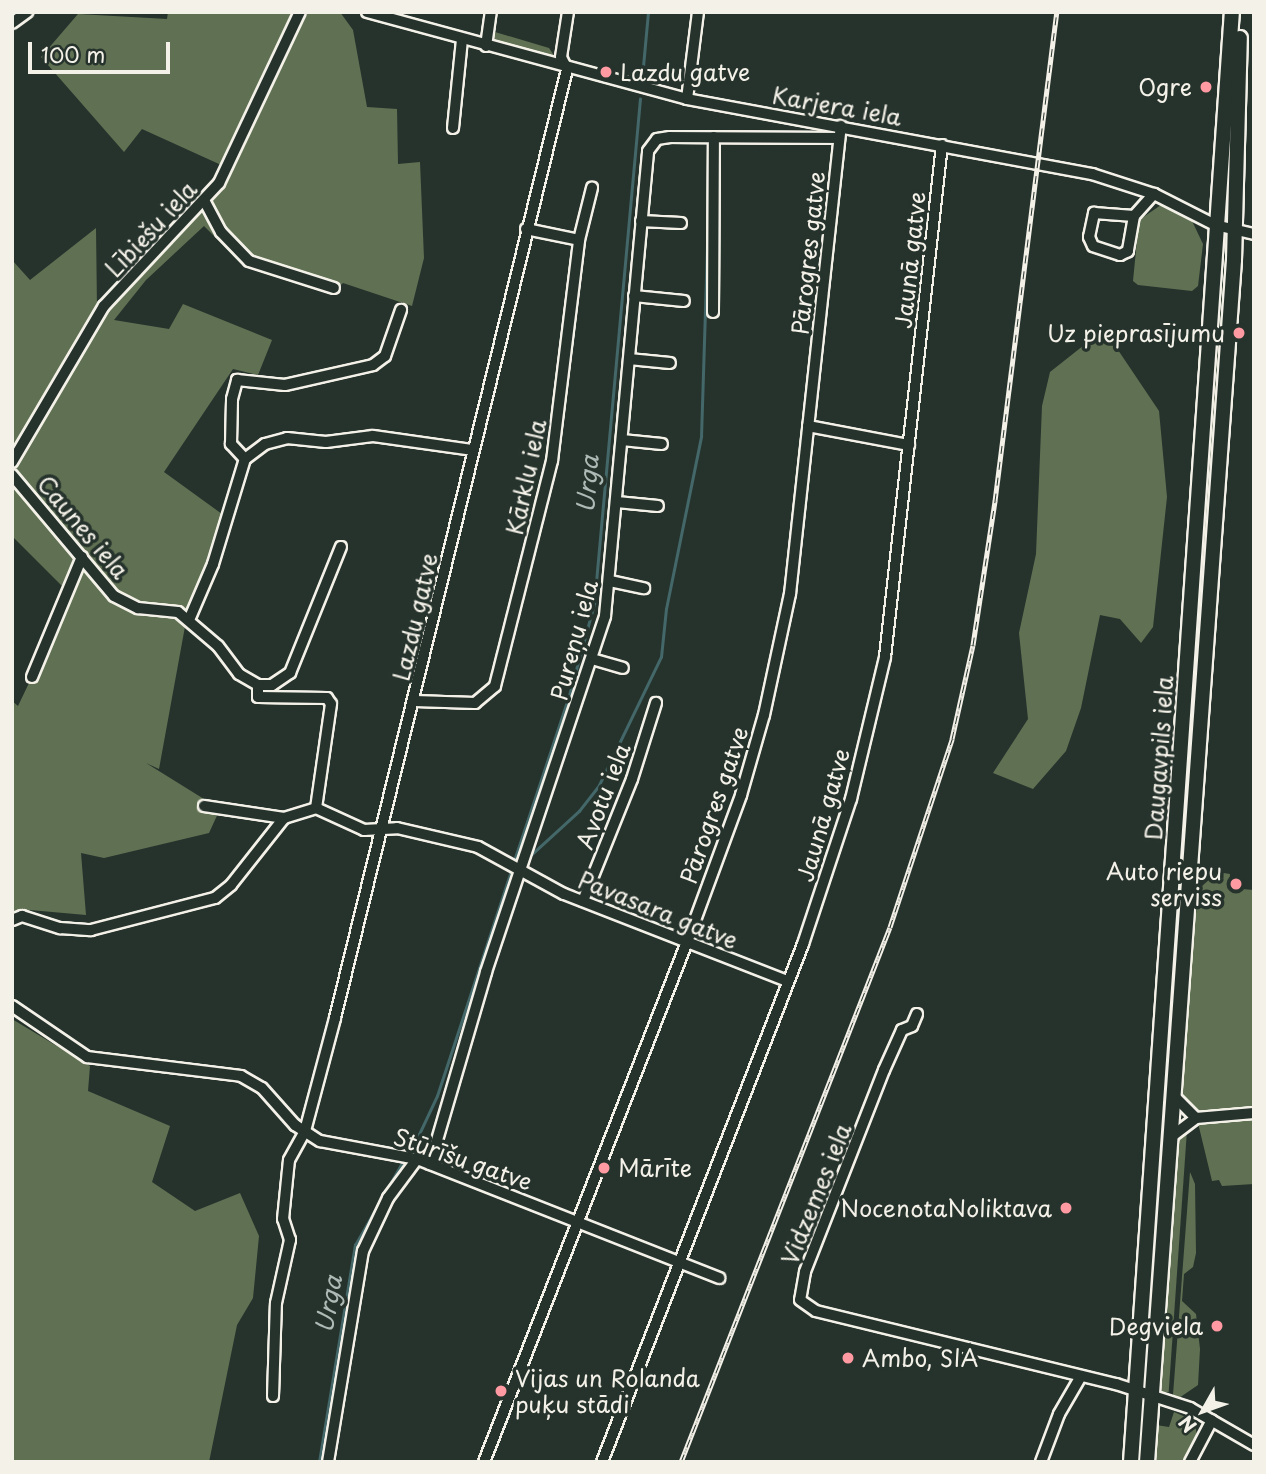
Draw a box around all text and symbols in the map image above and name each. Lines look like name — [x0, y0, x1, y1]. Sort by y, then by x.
scale bar — [32, 28, 173, 72]
text: 100 m — [41, 38, 105, 70]
place label: Lazdu gatve — [620, 58, 752, 86]
marker: Lazdu gatve — [598, 64, 614, 80]
place label: Ogre — [1138, 73, 1192, 101]
marker: Ogre — [1198, 79, 1214, 95]
street label: Karjera iela — [771, 81, 903, 131]
street label: Pārogres gatve — [786, 169, 830, 337]
street label: Lībiešu iela — [99, 175, 203, 283]
street label: Jaunā gatve — [889, 191, 931, 329]
place label: Uz pieprasījumu — [1046, 319, 1225, 347]
marker: Uz pieprasījumu — [1231, 325, 1247, 341]
street label: Kārklu iela — [500, 416, 552, 538]
water label: Urga — [570, 454, 604, 514]
street label: Caunes iela — [31, 469, 135, 585]
street label: Lazdu gatve — [387, 550, 443, 684]
street label: Pureņu iela — [545, 577, 603, 703]
street label: Daugavpils iela — [1139, 674, 1179, 842]
street label: Pārogres gatve — [674, 722, 754, 888]
street label: Avotu iela — [570, 739, 636, 853]
street label: Jaunā gatve — [791, 746, 855, 884]
place label: Auto riepu serviss — [1104, 857, 1222, 911]
street label: Pavasara gatve — [574, 865, 742, 955]
marker: Auto riepu serviss — [1228, 876, 1244, 892]
street label: Vidzemes iela — [775, 1119, 857, 1269]
street label: Stūrīšu gatve — [390, 1122, 536, 1196]
place label: Mārīte — [618, 1154, 692, 1182]
marker: Mārīte — [596, 1160, 612, 1176]
place label: NocenotaNoliktava — [840, 1194, 1052, 1222]
marker: NocenotaNoliktava — [1058, 1200, 1074, 1216]
water label: Urga — [309, 1273, 347, 1335]
place label: Degviela — [1109, 1312, 1203, 1340]
marker: Degviela — [1209, 1318, 1225, 1334]
place label: Ambo, SIA — [862, 1344, 979, 1372]
marker: Ambo, SIA — [840, 1350, 856, 1366]
place label: Vijas un Rolanda puķu stādi — [515, 1364, 699, 1418]
north arrow — [1168, 1376, 1238, 1446]
marker: Vijas un Rolanda puķu stādi — [493, 1383, 509, 1399]
text: N — [1171, 1410, 1202, 1439]

